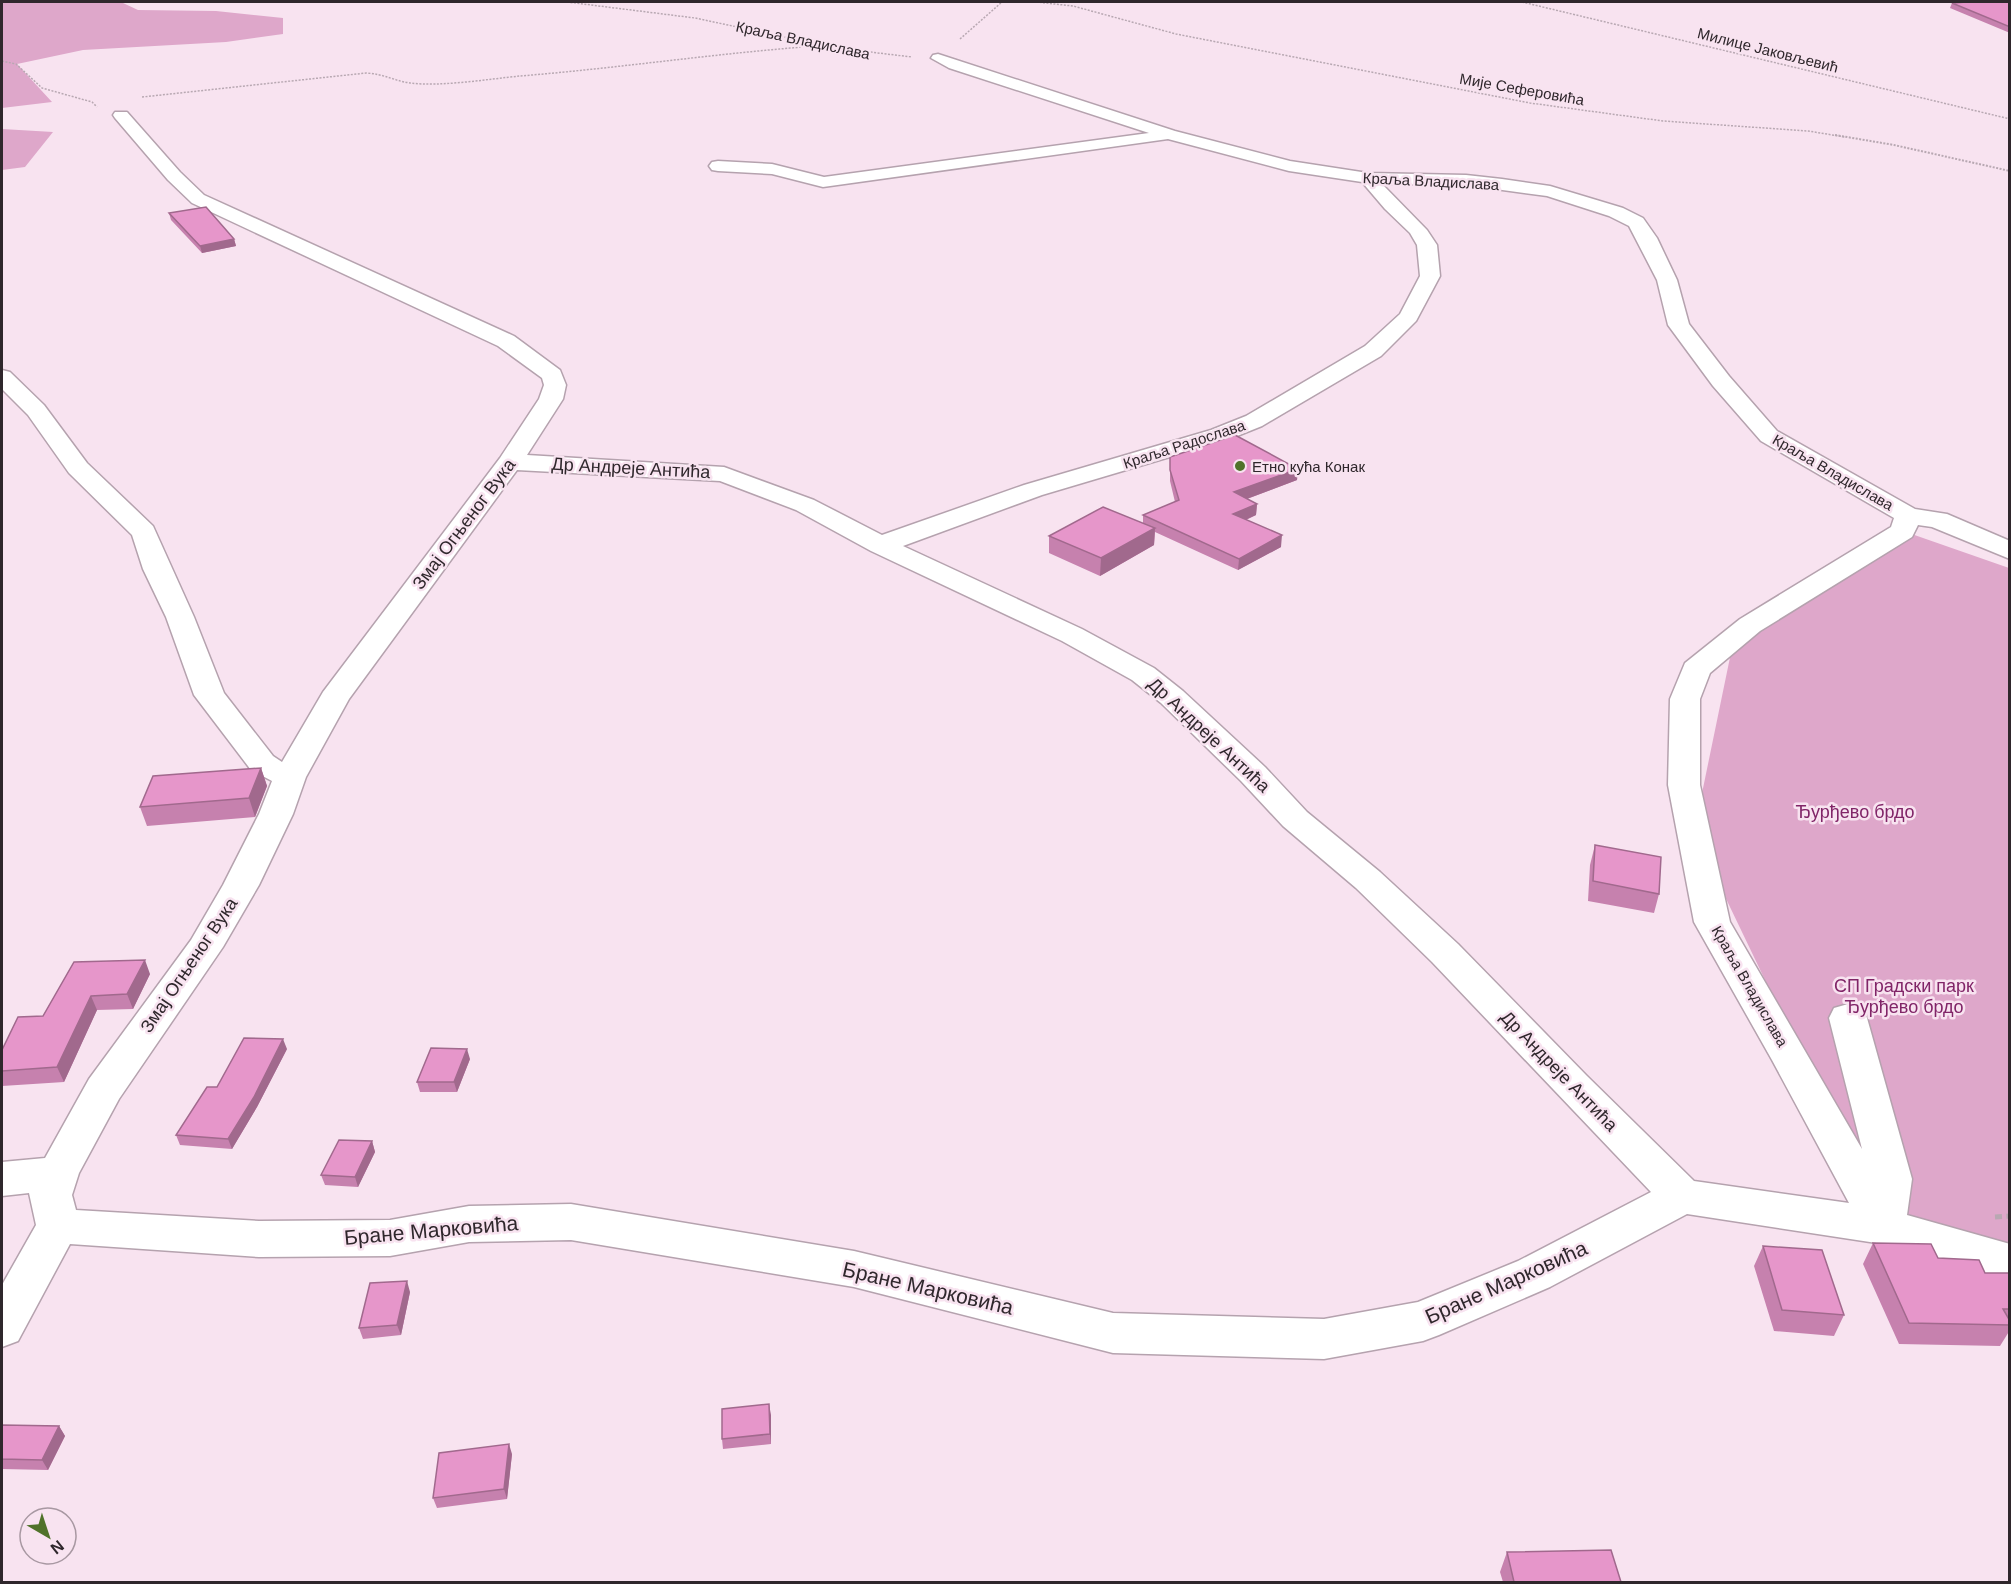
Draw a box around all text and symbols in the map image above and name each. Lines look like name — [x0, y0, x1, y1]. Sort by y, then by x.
street label: Краља Владислава — [734, 17, 872, 63]
street label: Милице Јаковљевић — [1696, 24, 1840, 76]
street label: Мије Сеферовића — [1458, 70, 1586, 108]
street label: Краља Владислава — [1362, 169, 1500, 193]
street label: Краља Радослава — [1121, 416, 1248, 472]
street label: Краља Владислава — [1770, 431, 1897, 514]
street label: Змај Огњеног Вука — [408, 454, 520, 593]
street label: Др Андреје Антића — [551, 454, 712, 482]
place label: Етно кућа Конак — [1252, 458, 1365, 475]
marker: Етно кућа Конак — [1233, 459, 1247, 473]
street label: Др Андреје Антића — [1144, 673, 1275, 797]
park label: Ђурђево брдо — [1795, 802, 1915, 822]
street label: Змај Огњеног Вука — [137, 893, 242, 1036]
street label: Краља Владислава — [1709, 923, 1792, 1050]
park label: СП Градски парк Ђурђево брдо — [1834, 976, 1974, 1017]
street label: Др Андреје Антића — [1497, 1007, 1622, 1136]
street label: Бране Марковића — [343, 1211, 519, 1249]
street label: Бране Марковића — [1422, 1236, 1591, 1328]
street label: Бране Марковића — [840, 1257, 1016, 1319]
north arrow — [18, 1506, 78, 1566]
text: N — [47, 1537, 67, 1558]

